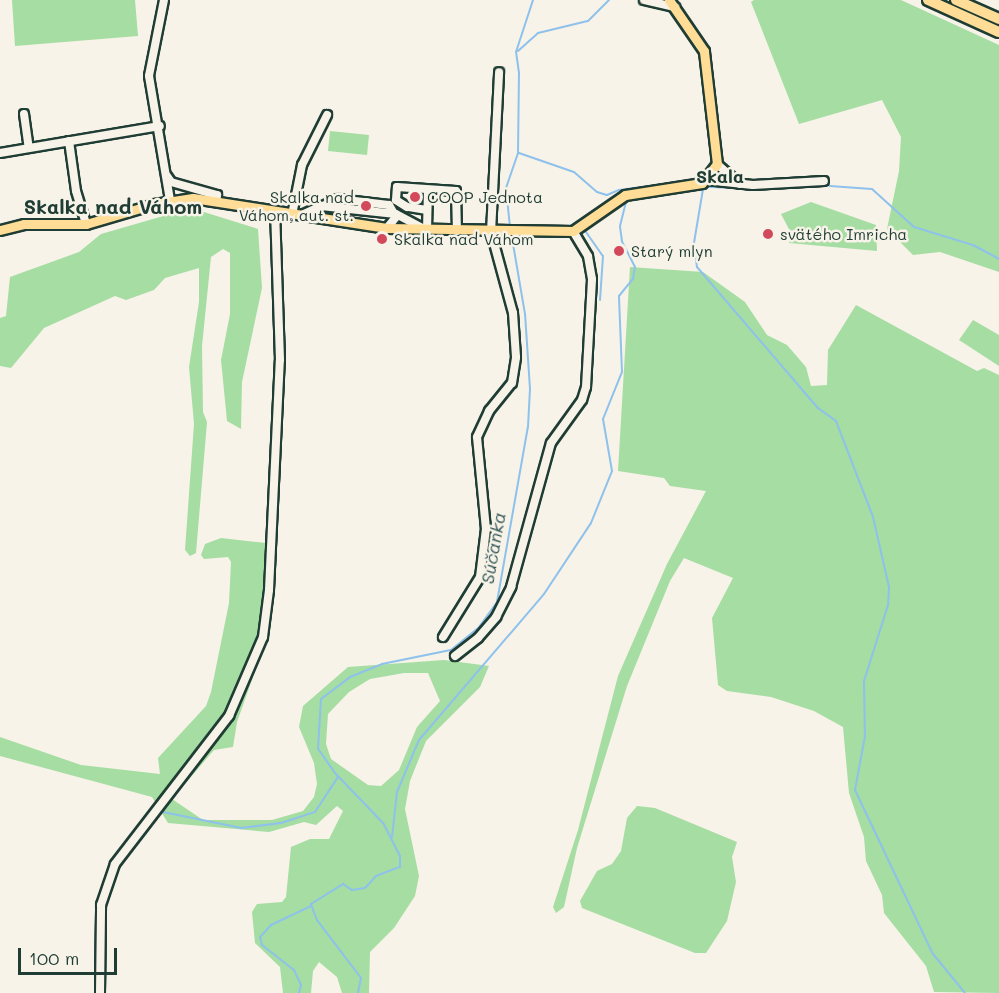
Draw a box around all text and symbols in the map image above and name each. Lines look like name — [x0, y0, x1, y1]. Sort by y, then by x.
district label: Skala — [696, 165, 744, 187]
place label: Skalka nad Váhom, aut. st. — [239, 187, 354, 225]
place label: COOP Jednota — [427, 187, 543, 207]
marker: COOP Jednota — [408, 190, 422, 204]
district label: Skalka nad Váhom — [24, 194, 202, 218]
marker: Skalka nad Váhom, aut. st. — [359, 199, 373, 213]
place label: svätého Imricha — [780, 224, 907, 244]
marker: svätého Imricha — [761, 227, 775, 241]
place label: Skalka nad Váhom — [394, 229, 533, 249]
marker: Skalka nad Váhom — [375, 232, 389, 246]
place label: Starý mlyn — [631, 241, 713, 261]
marker: Starý mlyn — [612, 244, 626, 258]
water label: Súčanka — [476, 510, 510, 586]
scale bar — [21, 936, 120, 974]
text: 100 m — [29, 946, 79, 970]

